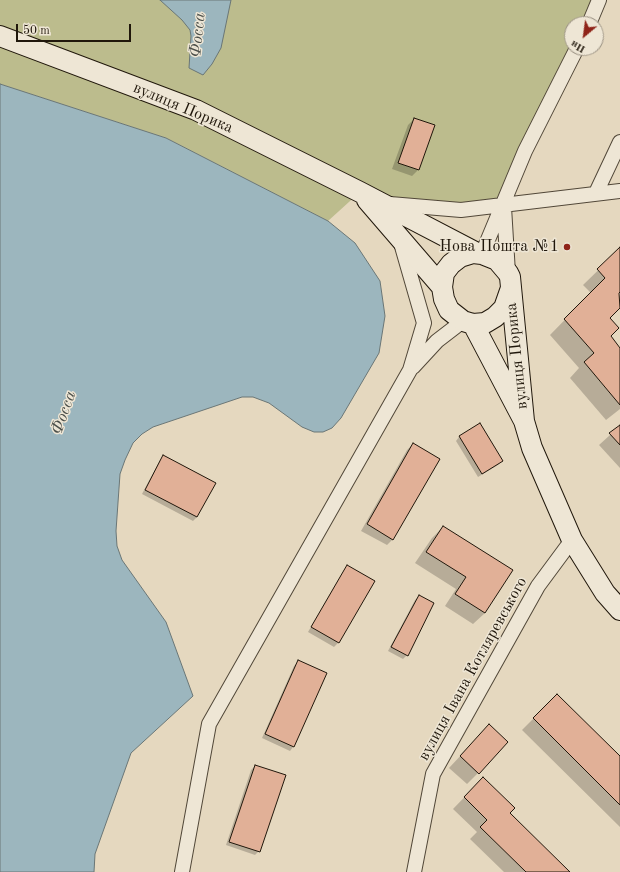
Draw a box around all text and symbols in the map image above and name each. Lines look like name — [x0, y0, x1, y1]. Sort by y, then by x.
water label: Фосса — [185, 11, 211, 59]
scale bar — [18, 16, 133, 42]
north arrow — [564, 16, 604, 56]
text: 50 m — [23, 25, 50, 37]
text: Пн — [569, 38, 588, 55]
street label: вулиця Порика — [130, 78, 236, 138]
place label: Нова Пошта №1 — [439, 237, 559, 257]
marker: Нова Пошта №1 — [562, 242, 572, 252]
street label: вулиця Порика — [502, 302, 532, 410]
water label: Фосса — [47, 388, 81, 438]
street label: вулиця Івана Котляревського — [414, 574, 532, 764]

